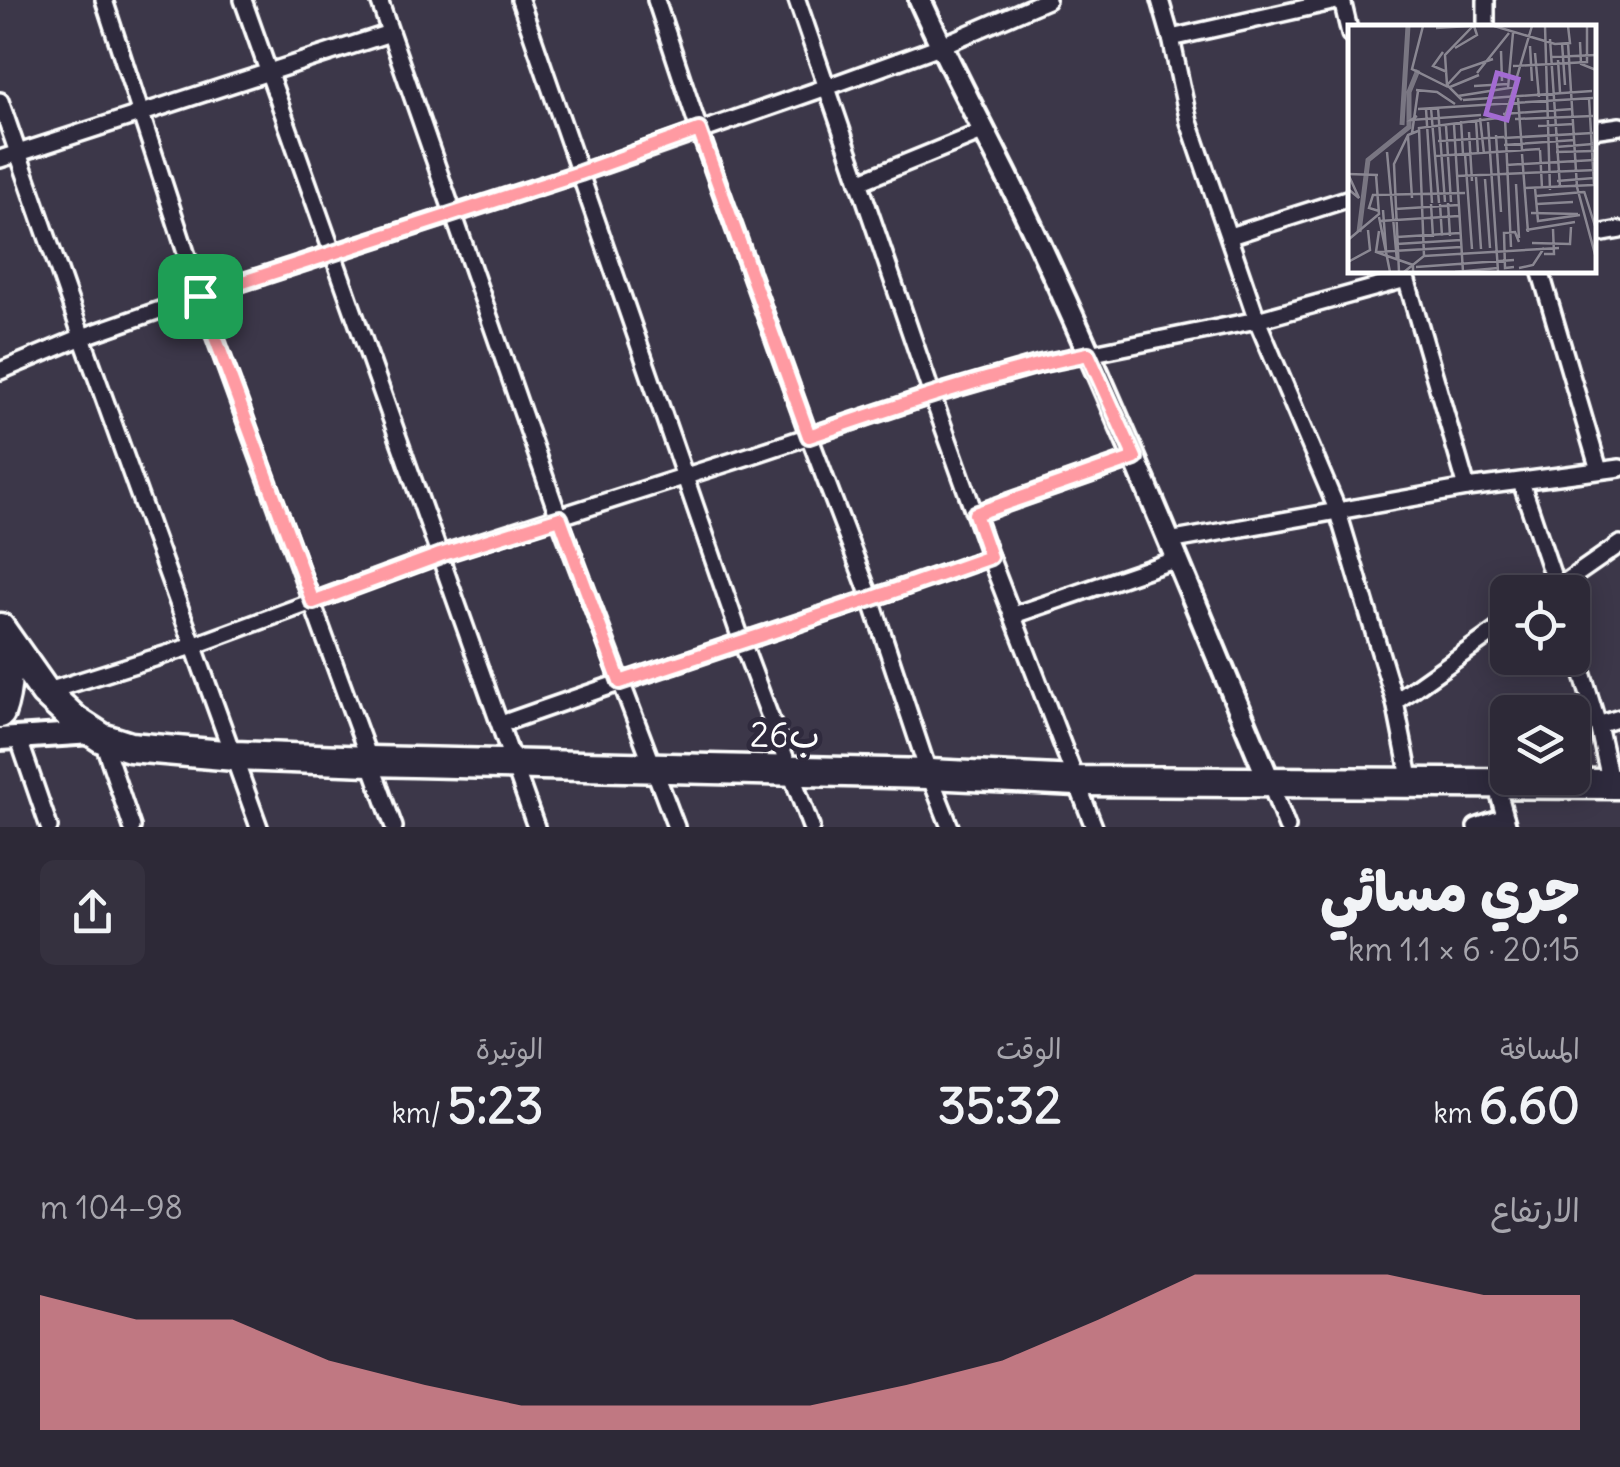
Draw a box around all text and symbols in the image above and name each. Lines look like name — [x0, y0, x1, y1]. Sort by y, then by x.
inset map — [1348, 25, 1595, 272]
pin — [158, 254, 243, 339]
icon: arrive — [173, 269, 228, 324]
map controls — [1490, 575, 1590, 795]
button: locate — [1490, 575, 1590, 675]
button: layers — [1490, 695, 1590, 795]
street label: 26ب — [750, 711, 820, 757]
text: جري مسائي — [1320, 857, 1580, 926]
button: share — [40, 860, 145, 965]
text: 20:15 · 6 × 1.1 km — [1348, 929, 1580, 970]
text: الوتيرة — [476, 1031, 543, 1067]
text: الوقت — [996, 1031, 1062, 1067]
text: المسافة — [1500, 1031, 1580, 1067]
text: 5:23 — [447, 1074, 543, 1137]
text: 35:32 — [937, 1074, 1062, 1137]
text: 6.60 — [1479, 1074, 1580, 1137]
text: /km — [392, 1095, 447, 1131]
text: km — [1434, 1095, 1479, 1131]
text: 98–104 m — [40, 1187, 183, 1228]
text: الارتفاع — [1490, 1190, 1580, 1231]

